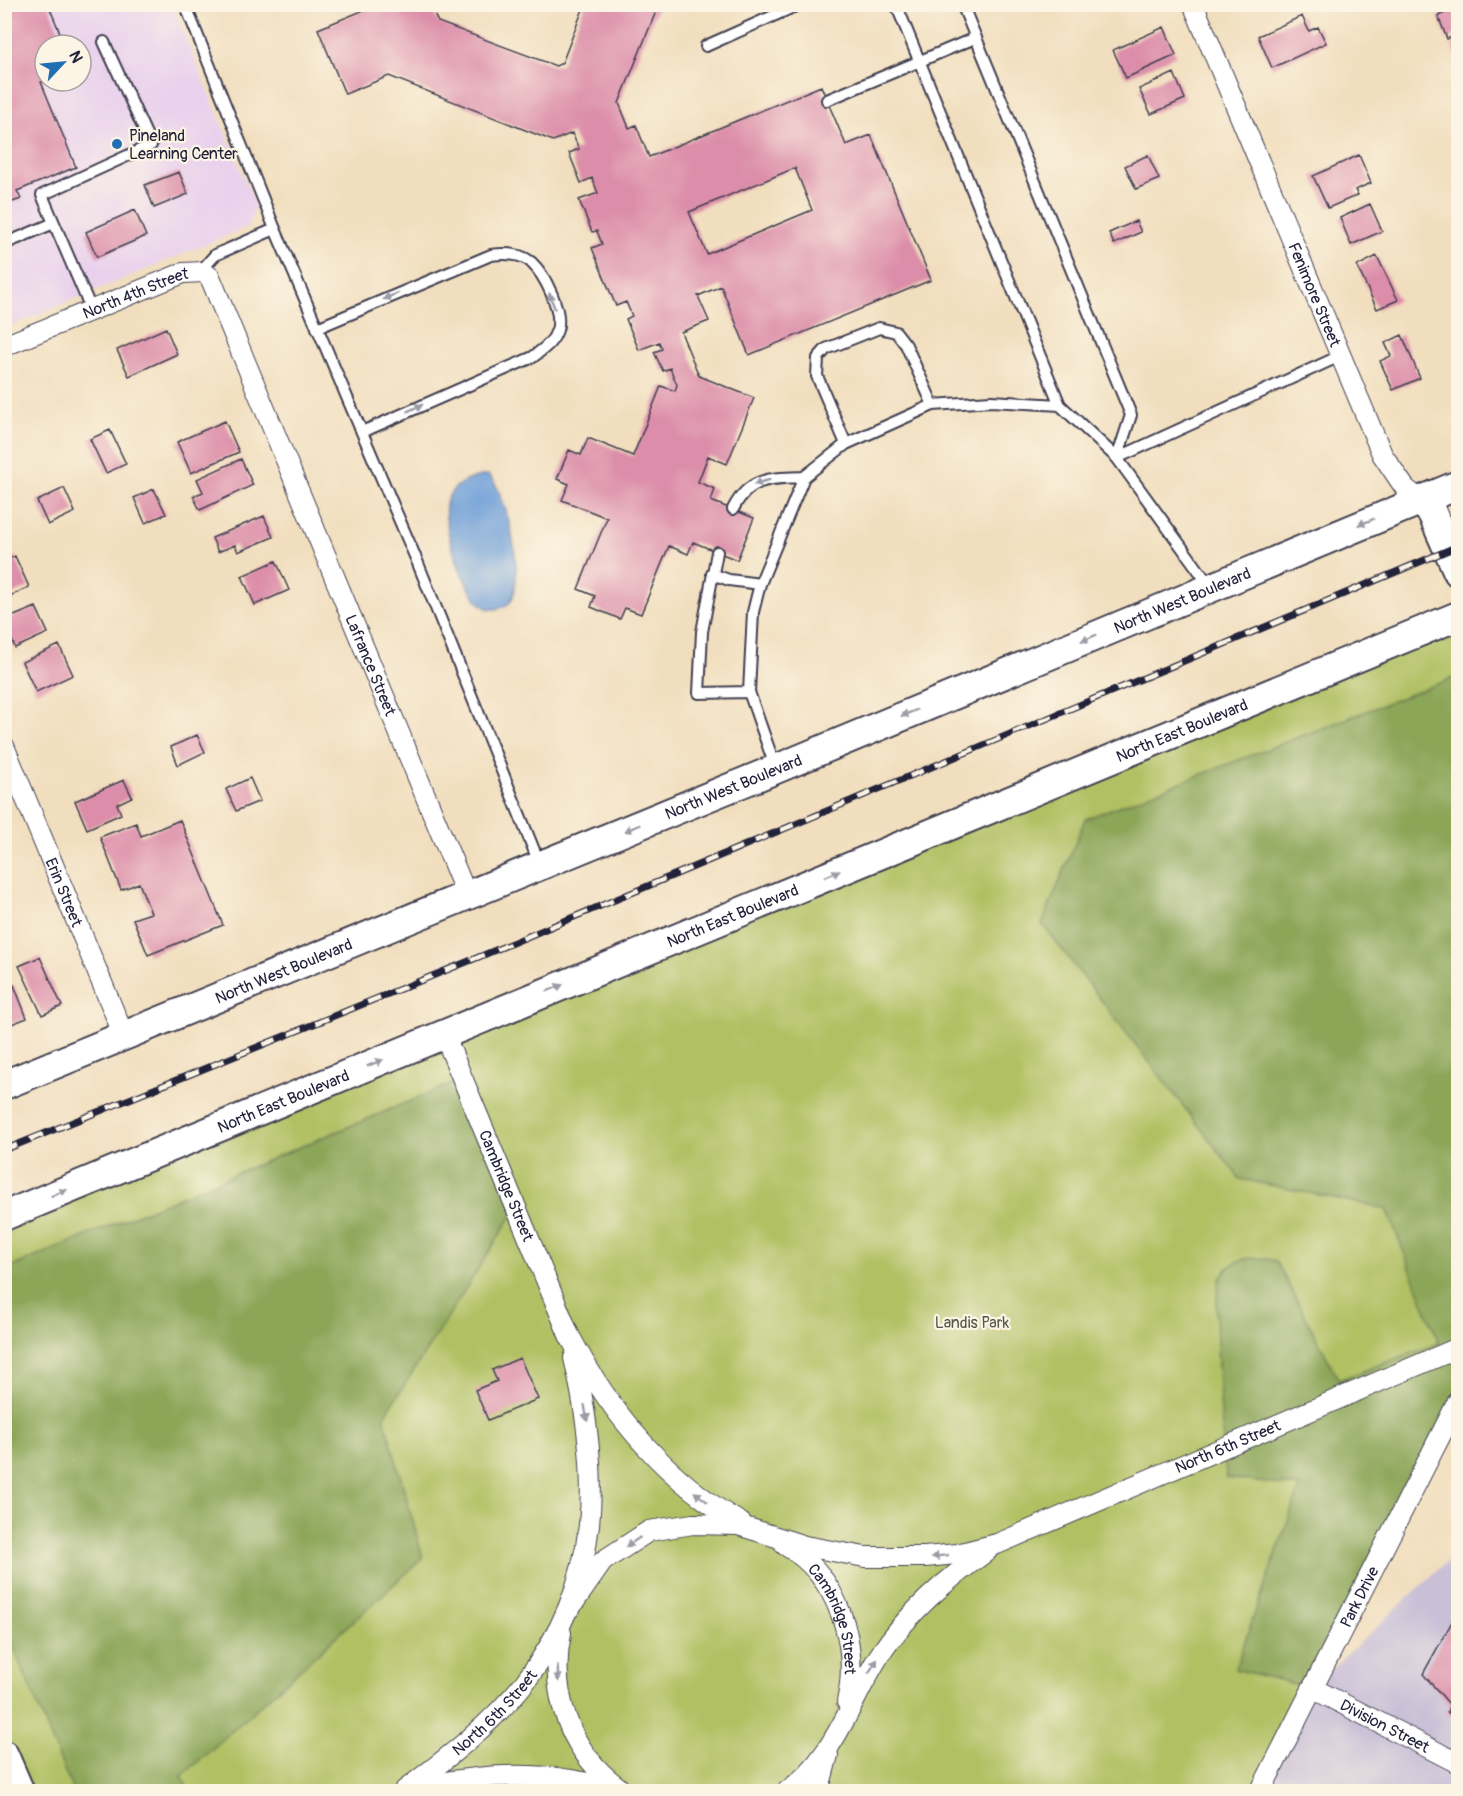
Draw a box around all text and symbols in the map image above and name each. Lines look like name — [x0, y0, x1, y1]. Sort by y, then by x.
north arrow — [33, 33, 93, 93]
text: N — [64, 48, 87, 66]
place label: Pineland Learning Center — [129, 126, 238, 164]
marker: Pineland Learning Center — [110, 137, 124, 151]
street label: Fenimore Street — [1283, 240, 1345, 350]
street label: North 4th Street — [80, 264, 189, 324]
one-way arrow — [382, 292, 400, 301]
one-way arrow — [547, 292, 557, 310]
one-way arrow — [407, 403, 424, 412]
one-way arrow — [753, 478, 771, 487]
one-way arrow — [1356, 517, 1374, 527]
street label: North West Boulevard — [1111, 563, 1254, 638]
street label: Lafrance Street — [340, 612, 400, 719]
one-way arrow — [1079, 633, 1097, 643]
street label: North East Boulevard — [1113, 695, 1251, 767]
one-way arrow — [900, 709, 918, 718]
street label: North West Boulevard — [662, 750, 805, 824]
one-way arrow — [623, 824, 641, 833]
street label: Erin Street — [40, 855, 87, 930]
one-way arrow — [824, 869, 842, 879]
street label: North East Boulevard — [664, 880, 802, 952]
street label: North West Boulevard — [212, 935, 355, 1009]
one-way arrow — [546, 983, 564, 992]
one-way arrow — [366, 1058, 384, 1068]
street label: North East Boulevard — [215, 1066, 352, 1138]
street label: Cambridge Street — [474, 1127, 538, 1245]
one-way arrow — [50, 1188, 68, 1198]
park label: Landis Park — [935, 1313, 1010, 1333]
one-way arrow — [582, 1403, 591, 1422]
street label: North 6th Street — [1172, 1415, 1284, 1478]
one-way arrow — [693, 1492, 708, 1504]
one-way arrow — [625, 1536, 641, 1547]
one-way arrow — [930, 1551, 949, 1560]
street label: Cambridge Street — [803, 1560, 860, 1675]
street label: Park Drive — [1336, 1563, 1384, 1631]
one-way arrow — [868, 1658, 879, 1674]
one-way arrow — [553, 1664, 562, 1683]
street label: North 6th Street — [448, 1666, 542, 1760]
street label: Division Street — [1336, 1695, 1433, 1758]

